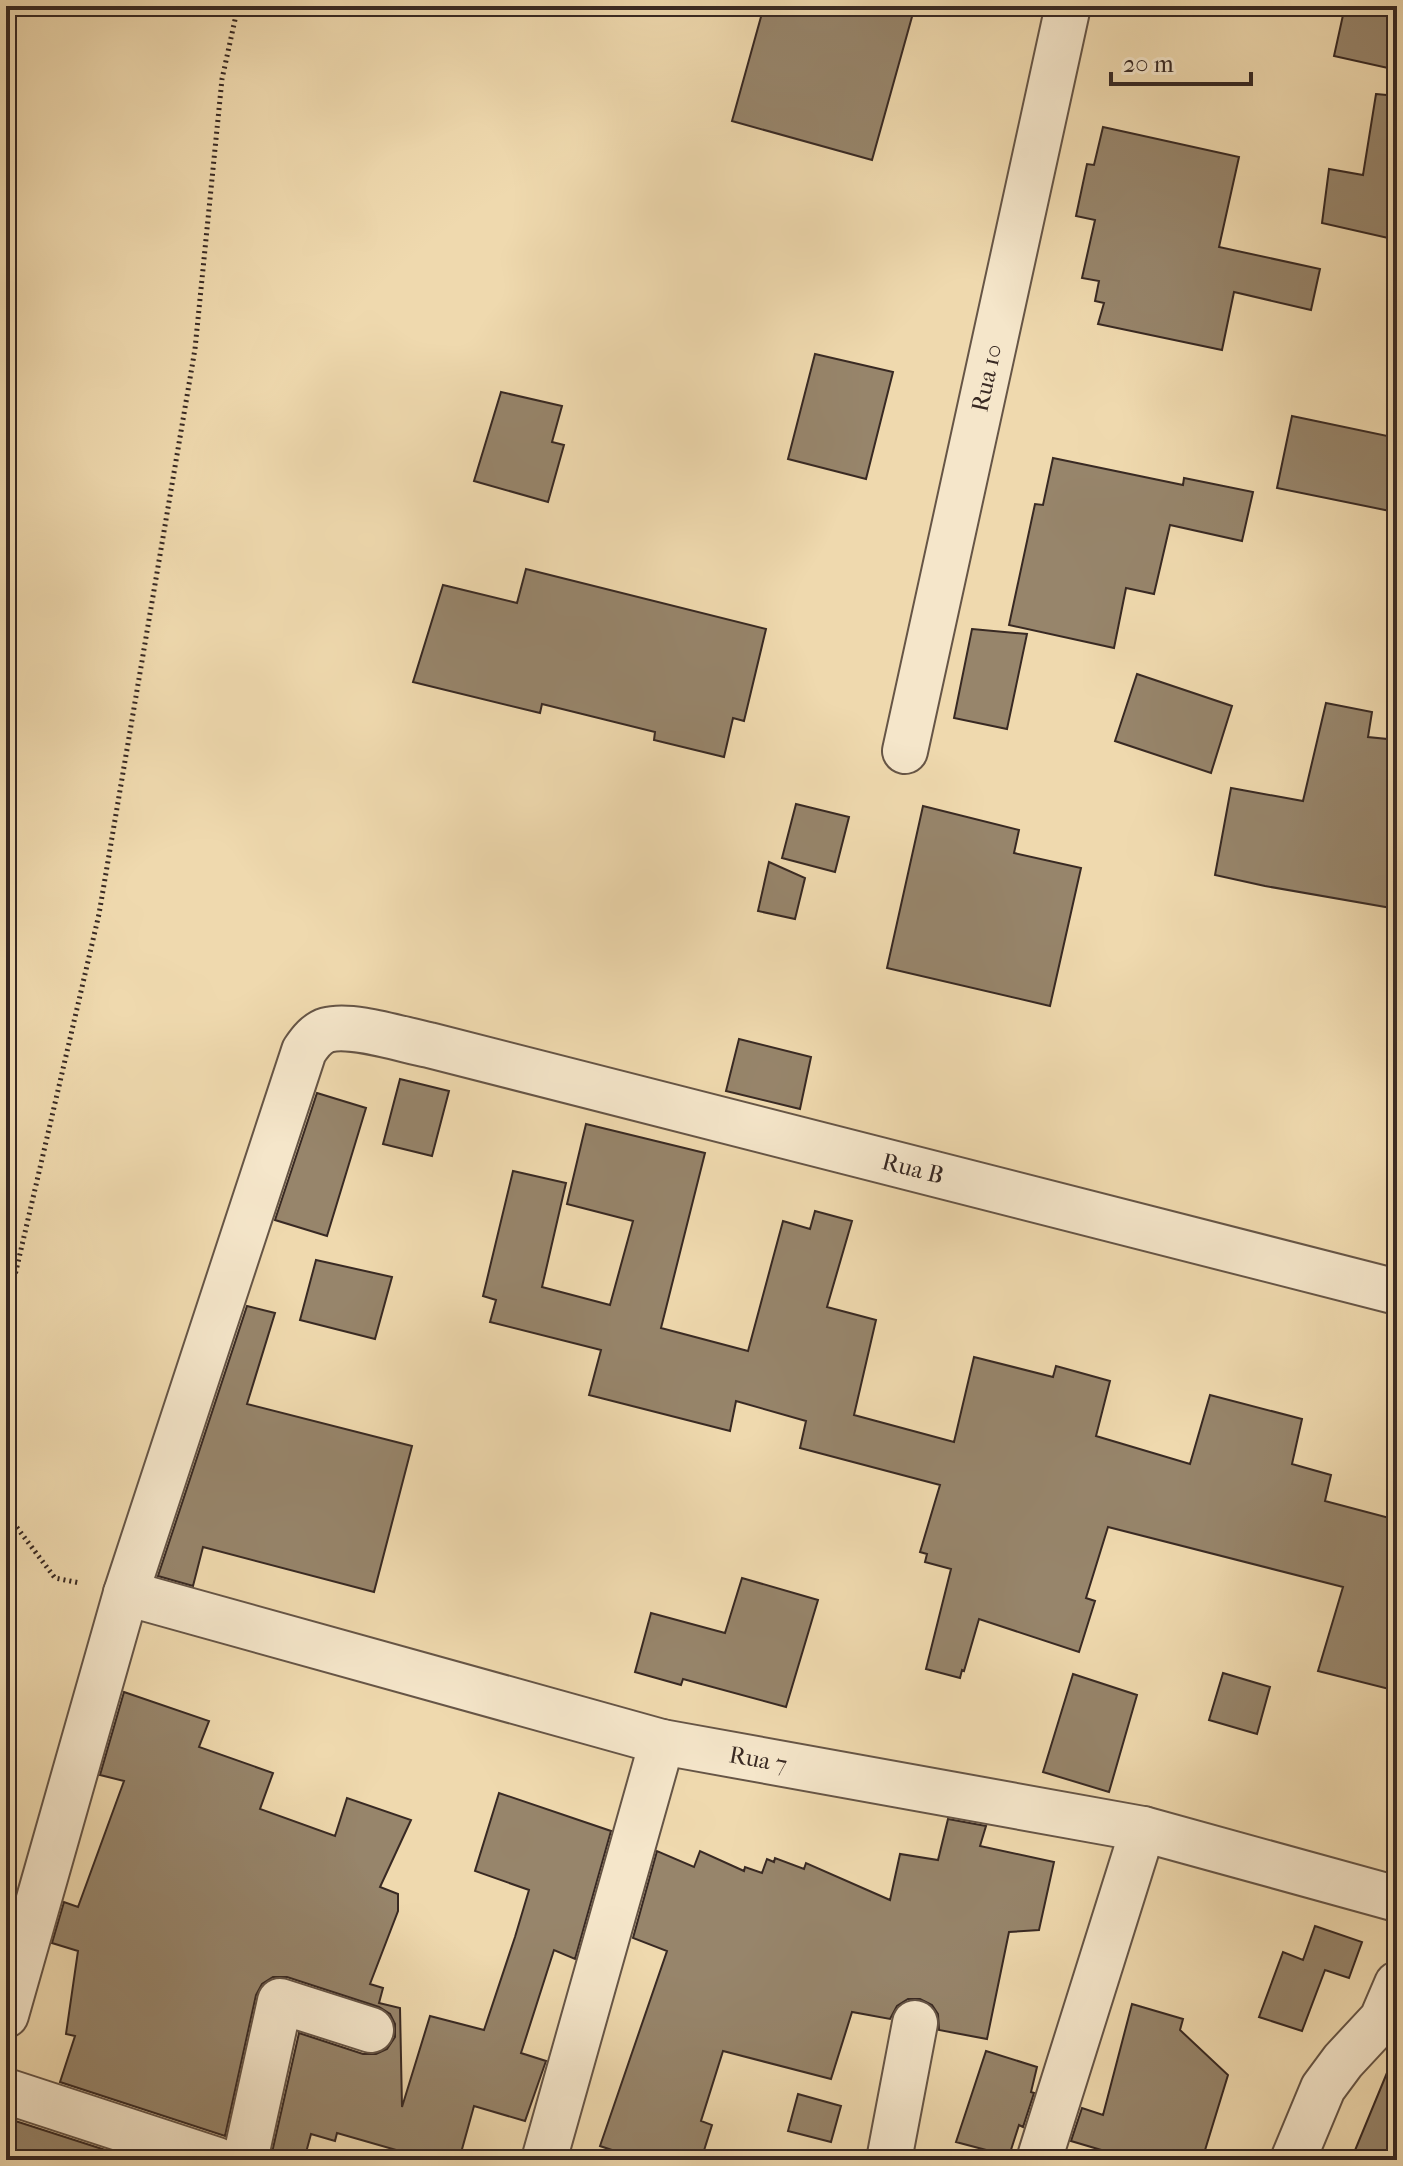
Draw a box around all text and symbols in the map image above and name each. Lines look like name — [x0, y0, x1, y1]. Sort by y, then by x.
scale bar — [1111, 36, 1251, 86]
text: 20 m — [1123, 50, 1174, 78]
street label: Rua 10 — [966, 341, 1008, 414]
street label: Rua B — [879, 1147, 946, 1190]
street label: Rua 7 — [727, 1740, 789, 1778]

